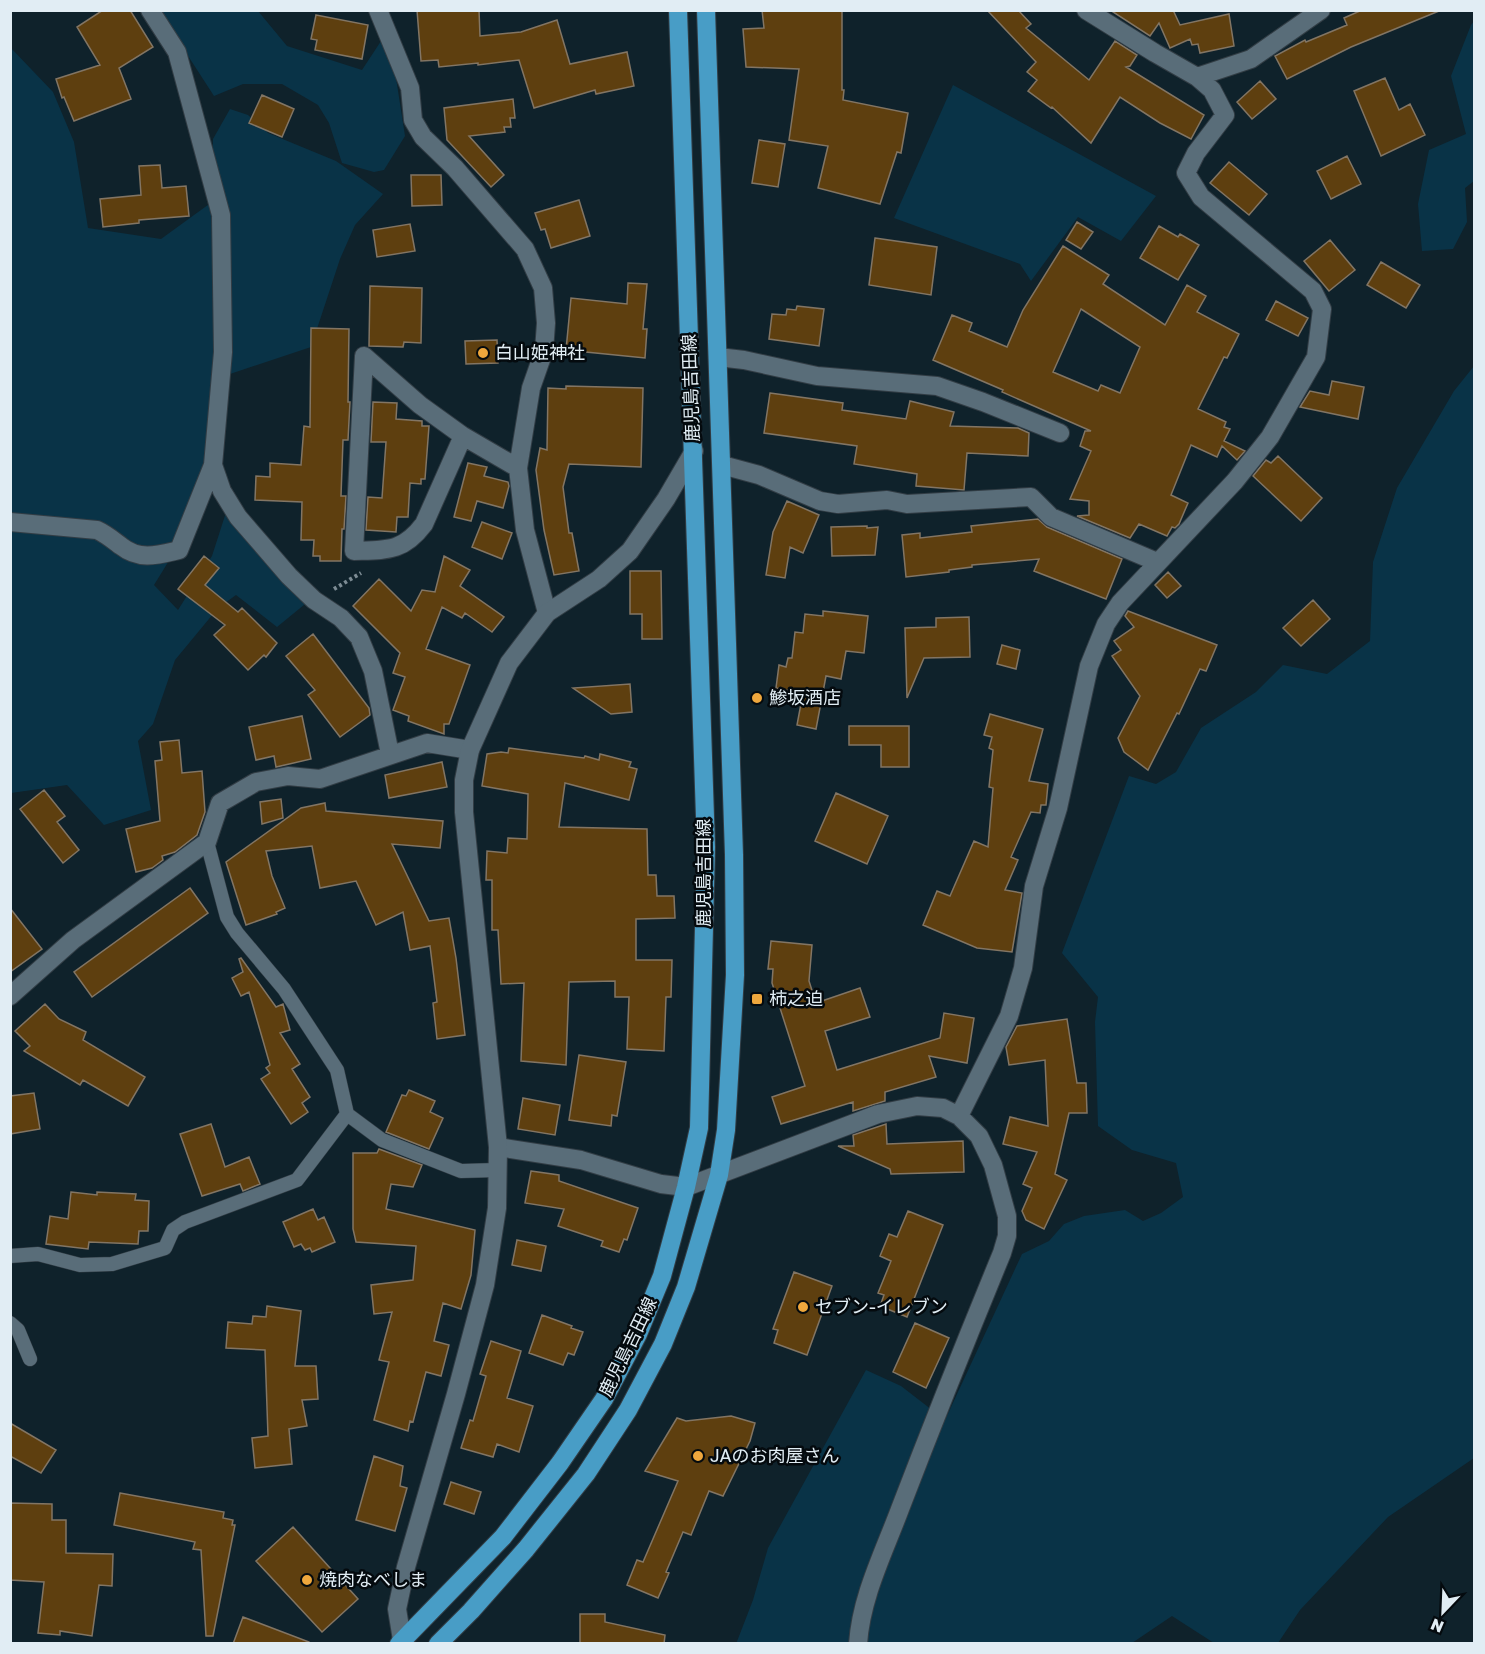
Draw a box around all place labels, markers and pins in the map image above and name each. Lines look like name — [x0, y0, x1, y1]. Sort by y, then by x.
place label: 白山姫神社 — [495, 341, 585, 363]
marker: 白山姫神社 — [476, 346, 490, 360]
place label: 鯵坂酒店 — [769, 686, 841, 708]
marker: 鯵坂酒店 — [750, 691, 764, 705]
place label: 柿之迫 — [769, 987, 823, 1009]
marker: 柿之迫 — [750, 992, 764, 1006]
place label: セブン-イレブン — [815, 1295, 948, 1317]
marker: セブン-イレブン — [796, 1300, 810, 1314]
place label: JAのお肉屋さん — [710, 1444, 840, 1466]
marker: JAのお肉屋さん — [691, 1449, 705, 1463]
place label: 焼肉なべしま — [319, 1568, 427, 1590]
marker: 焼肉なべしま — [300, 1573, 314, 1587]

